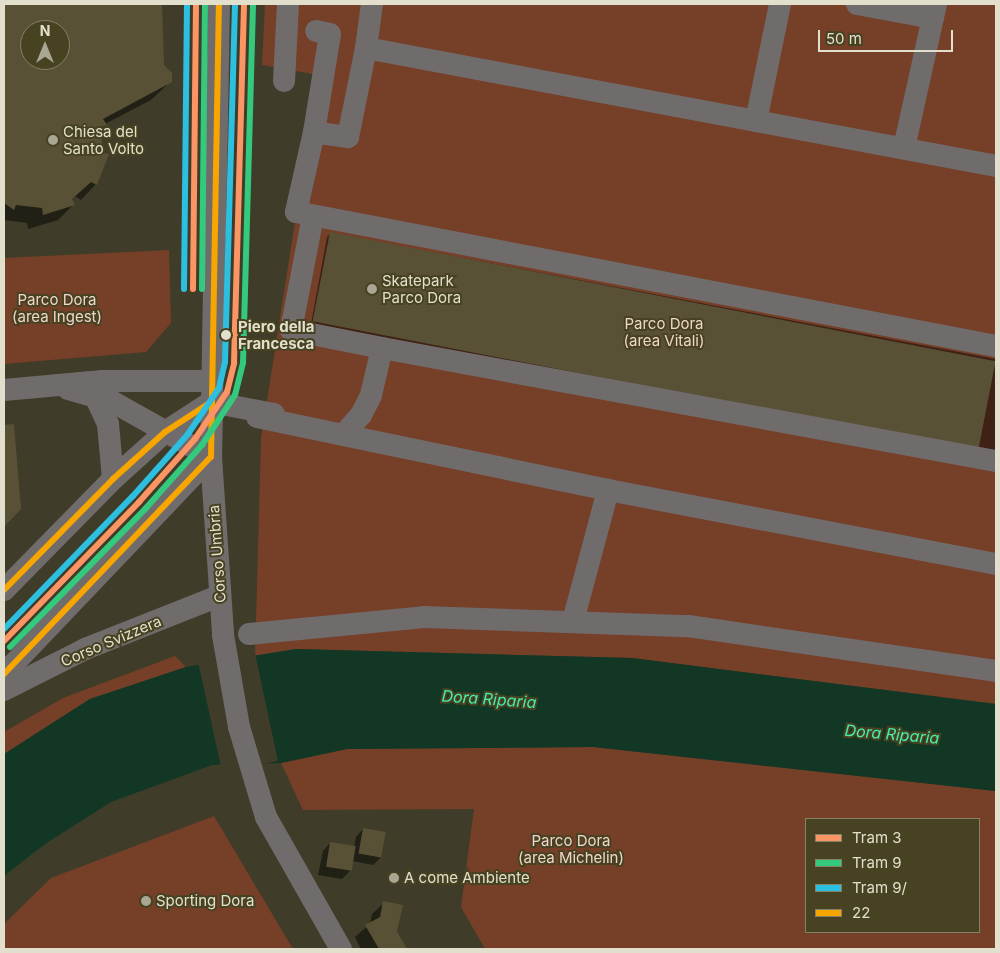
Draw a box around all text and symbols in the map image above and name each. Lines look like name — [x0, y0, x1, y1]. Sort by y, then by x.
north arrow — [20, 20, 70, 70]
scale bar — [820, 20, 955, 52]
text: N — [40, 22, 50, 39]
text: 50 m — [826, 29, 862, 48]
place label: Chiesa del Santo Volto — [63, 122, 144, 157]
marker: Chiesa del Santo Volto — [47, 134, 59, 146]
place label: Skatepark Parco Dora — [382, 271, 461, 306]
marker: Skatepark Parco Dora — [366, 283, 378, 295]
park label: Parco Dora (area Ingest) — [12, 290, 102, 325]
park label: Parco Dora (area Vitali) — [624, 314, 704, 349]
place label: Piero della Francesca — [238, 317, 314, 352]
marker: Piero della Francesca — [217, 326, 235, 344]
street label: Corso Umbria — [205, 504, 229, 604]
street label: Corso Svizzera — [58, 612, 164, 670]
water label: Dora Riparia — [441, 686, 537, 712]
water label: Dora Riparia — [844, 720, 940, 748]
legend — [805, 818, 980, 933]
text: Tram 3 — [852, 828, 902, 847]
park label: Parco Dora (area Michelin) — [518, 831, 624, 866]
text: Tram 9 — [852, 853, 902, 872]
place label: A come Ambiente — [404, 869, 530, 887]
marker: A come Ambiente — [388, 872, 400, 884]
text: Tram 9/ — [852, 878, 907, 897]
place label: Sporting Dora — [156, 892, 254, 910]
marker: Sporting Dora — [140, 895, 152, 907]
text: 22 — [852, 903, 870, 922]

